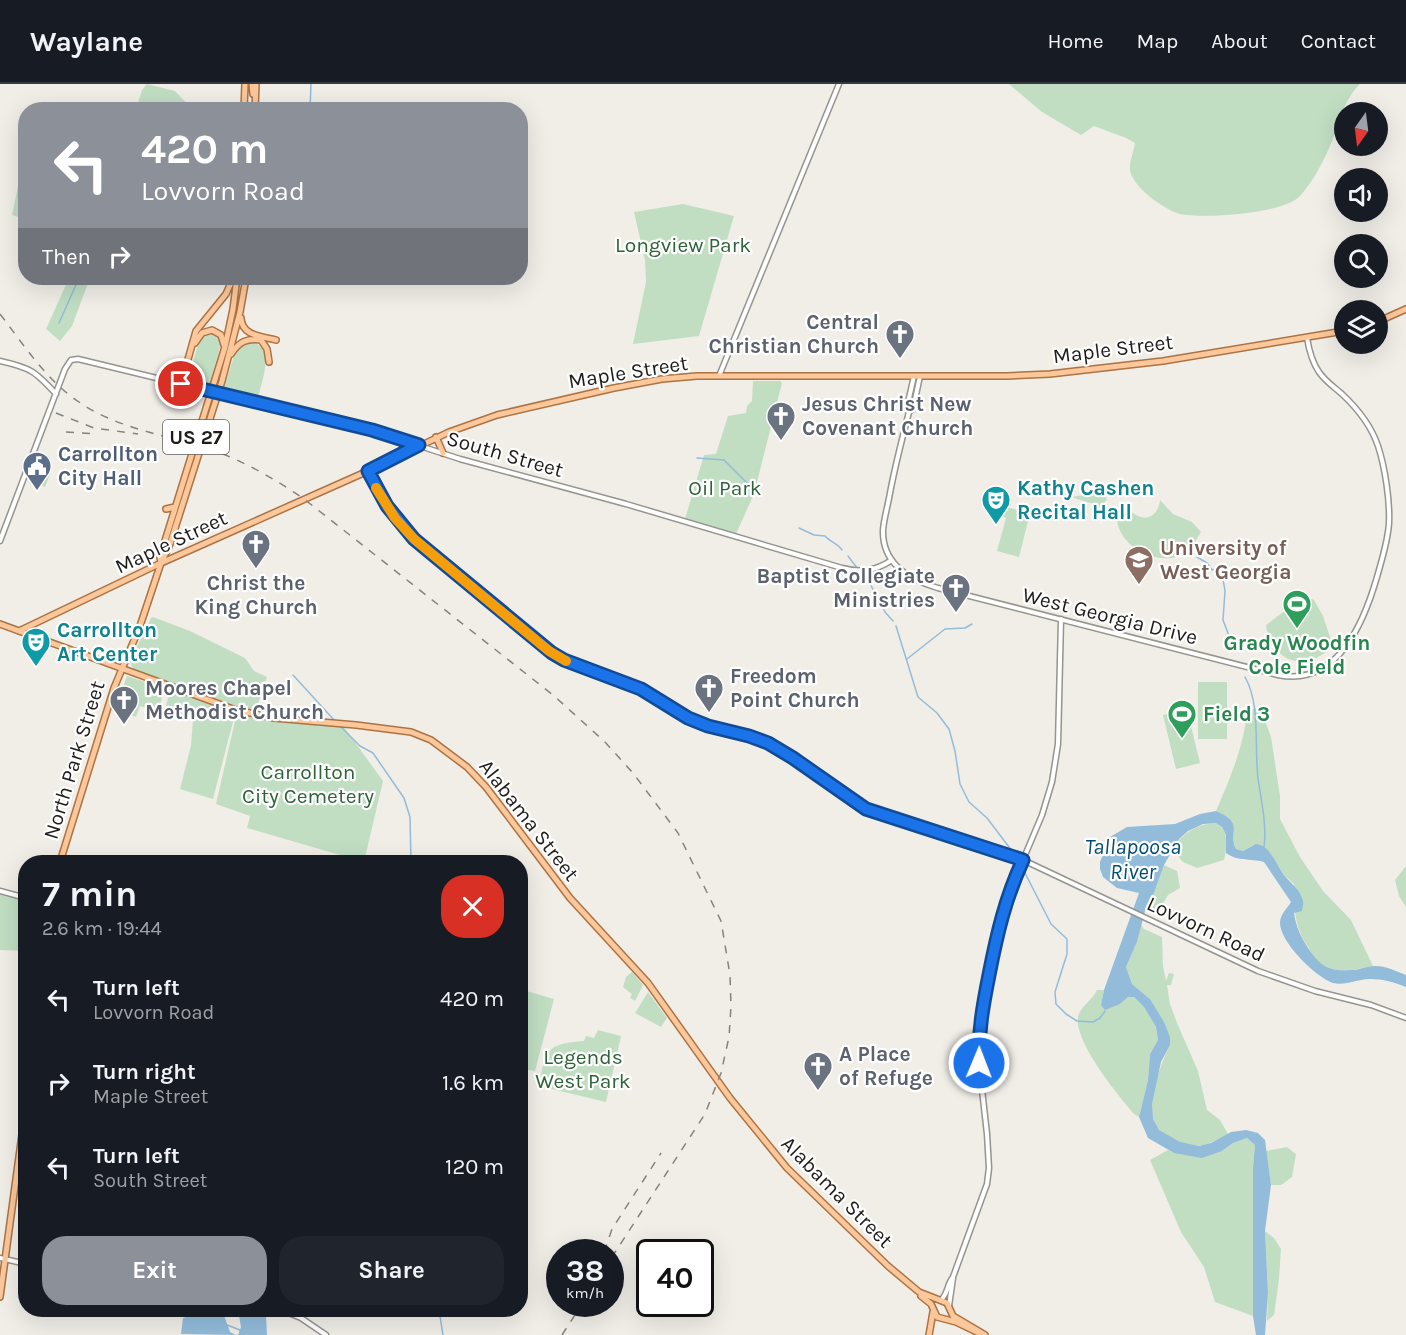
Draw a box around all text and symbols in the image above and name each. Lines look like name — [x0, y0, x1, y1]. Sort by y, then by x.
text: Waylane — [30, 25, 143, 58]
text: Home — [1048, 29, 1104, 53]
text: Map — [1137, 29, 1178, 53]
text: About — [1211, 29, 1268, 53]
text: Contact — [1301, 29, 1376, 53]
north arrow — [1334, 102, 1388, 156]
map controls — [1334, 102, 1388, 354]
text: 420 m — [141, 124, 268, 174]
icon: left — [42, 126, 120, 204]
button: sound — [1334, 168, 1388, 222]
text: Lovvorn Road — [141, 175, 305, 207]
park label: Longview Park — [615, 233, 751, 257]
button: search — [1334, 234, 1388, 288]
icon: right — [103, 240, 136, 273]
text: Then — [42, 244, 91, 270]
button: layers — [1334, 300, 1388, 354]
place label: Central Christian Church — [709, 310, 879, 358]
church icon: Central Christian Church — [884, 318, 916, 360]
street label: Maple Street — [1052, 330, 1175, 368]
street label: Maple Street — [566, 351, 690, 393]
pin — [155, 358, 206, 409]
icon: arrive — [164, 367, 197, 400]
place label: Jesus Christ New Covenant Church — [802, 392, 973, 440]
church icon: Jesus Christ New Covenant Church — [765, 400, 797, 442]
road number: US 27 — [163, 420, 229, 454]
street label: South Street — [444, 426, 566, 482]
place label: Carrollton City Hall — [58, 442, 158, 490]
public building icon: Carrollton City Hall — [21, 450, 53, 492]
park label: Oil Park — [688, 476, 762, 500]
place label: Kathy Cashen Recital Hall — [1017, 476, 1154, 524]
theatre icon: Kathy Cashen Recital Hall — [980, 484, 1012, 526]
street label: Maple Street — [111, 506, 231, 578]
church icon: Christ the King Church — [240, 528, 272, 570]
place label: University of West Georgia — [1160, 536, 1292, 584]
school or university icon: University of West Georgia — [1123, 544, 1155, 586]
place label: Baptist Collegiate Ministries — [757, 564, 935, 612]
place label: Christ the King Church — [194, 571, 318, 619]
church icon: Baptist Collegiate Ministries — [940, 572, 972, 614]
street label: West Georgia Drive — [1020, 583, 1200, 649]
sports icon: Grady Woodfin Cole Field — [1281, 588, 1313, 630]
place label: Carrollton Art Center — [57, 618, 158, 666]
theatre icon: Carrollton Art Center — [20, 626, 52, 668]
place label: Grady Woodfin Cole Field — [1224, 631, 1370, 679]
place label: Freedom Point Church — [730, 664, 860, 712]
church icon: Freedom Point Church — [693, 672, 725, 714]
place label: Moores Chapel Methodist Church — [145, 676, 324, 724]
street label: North Park Street — [39, 678, 110, 842]
church icon: Moores Chapel Methodist Church — [108, 684, 140, 726]
sports icon: Field 3 — [1166, 698, 1198, 740]
place label: Field 3 — [1203, 702, 1270, 726]
street label: Alabama Street — [474, 755, 584, 886]
park label: Carrollton City Cemetery — [242, 760, 374, 808]
water label: Tallapoosa River — [1085, 834, 1181, 885]
text: 7 min — [42, 873, 137, 915]
button: close — [441, 875, 504, 938]
street label: Lovvorn Road — [1143, 891, 1269, 967]
text: 2.6 km · 19:44 — [42, 917, 162, 940]
text: Turn left — [93, 975, 180, 1001]
icon: left — [42, 983, 75, 1016]
text: 420 m — [440, 986, 504, 1012]
text: Lovvorn Road — [93, 1001, 214, 1024]
position arrow — [947, 1031, 1011, 1095]
place label: A Place of Refuge — [839, 1042, 933, 1090]
park label: Legends West Park — [535, 1045, 631, 1093]
church icon: A Place of Refuge — [802, 1050, 834, 1092]
text: Turn right — [93, 1059, 196, 1085]
icon: right — [42, 1067, 75, 1100]
text: 1.6 km — [442, 1070, 504, 1096]
text: Maple Street — [93, 1085, 208, 1108]
street label: Alabama Street — [776, 1131, 898, 1253]
text: Turn left — [93, 1143, 180, 1169]
icon: left — [42, 1151, 75, 1184]
text: 120 m — [445, 1154, 504, 1180]
text: South Street — [93, 1169, 207, 1192]
button: Exit — [42, 1236, 267, 1305]
button: Share — [279, 1236, 504, 1305]
speed limit sign: 40 — [636, 1239, 714, 1317]
text: 38 — [566, 1253, 604, 1289]
text: km/h — [566, 1284, 604, 1302]

